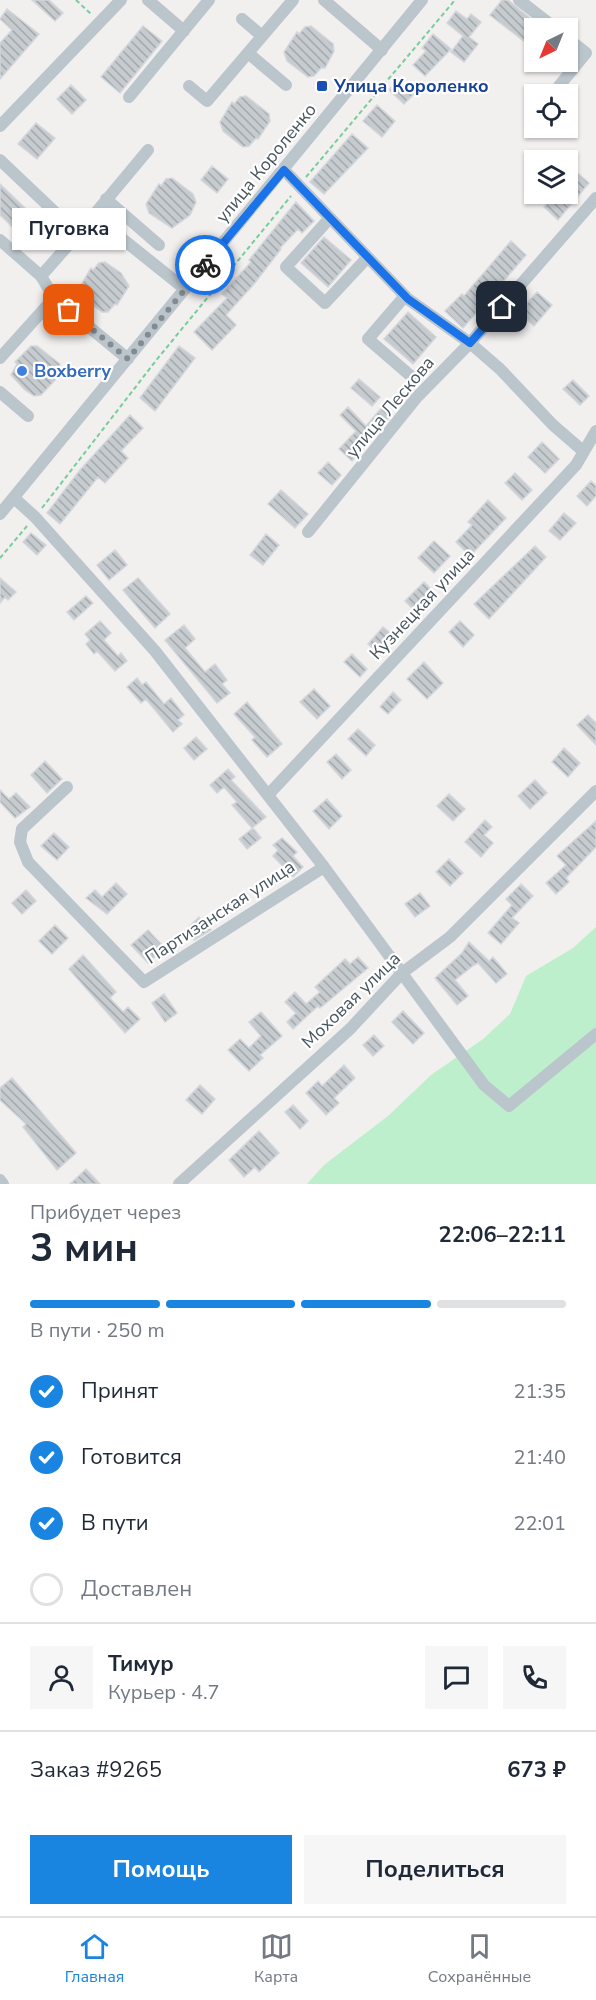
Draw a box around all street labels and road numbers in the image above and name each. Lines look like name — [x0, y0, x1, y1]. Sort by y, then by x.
street label: улица Короленко — [210, 98, 322, 228]
street label: улица Лескова — [340, 351, 440, 463]
street label: Кузнецкая улица — [364, 543, 480, 665]
street label: Партизанская улица — [141, 855, 299, 969]
street label: Моховая улица — [296, 947, 406, 1053]

